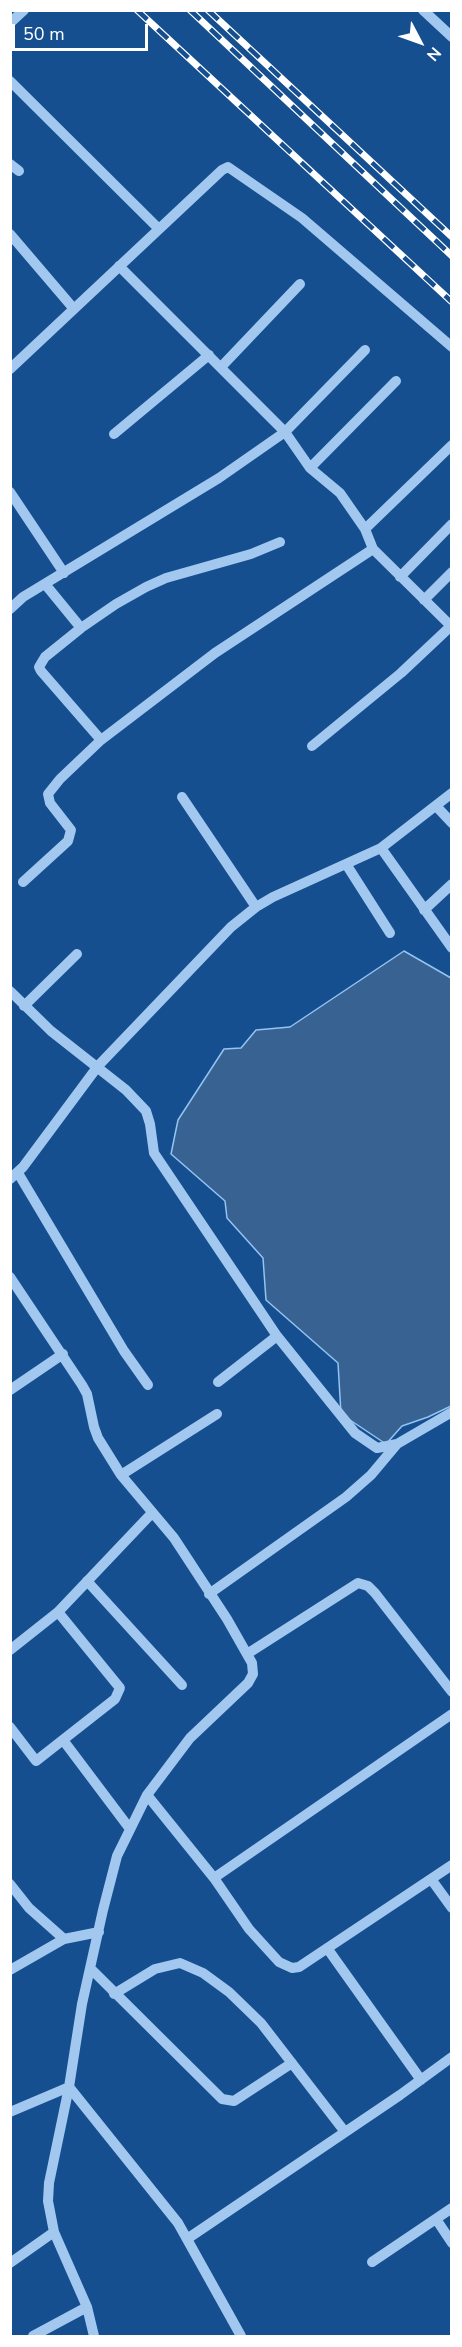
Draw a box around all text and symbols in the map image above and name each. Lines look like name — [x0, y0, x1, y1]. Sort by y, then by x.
scale bar — [15, 12, 152, 50]
north arrow — [390, 12, 450, 72]
text: 50 m — [23, 22, 65, 46]
text: N — [421, 42, 446, 66]

